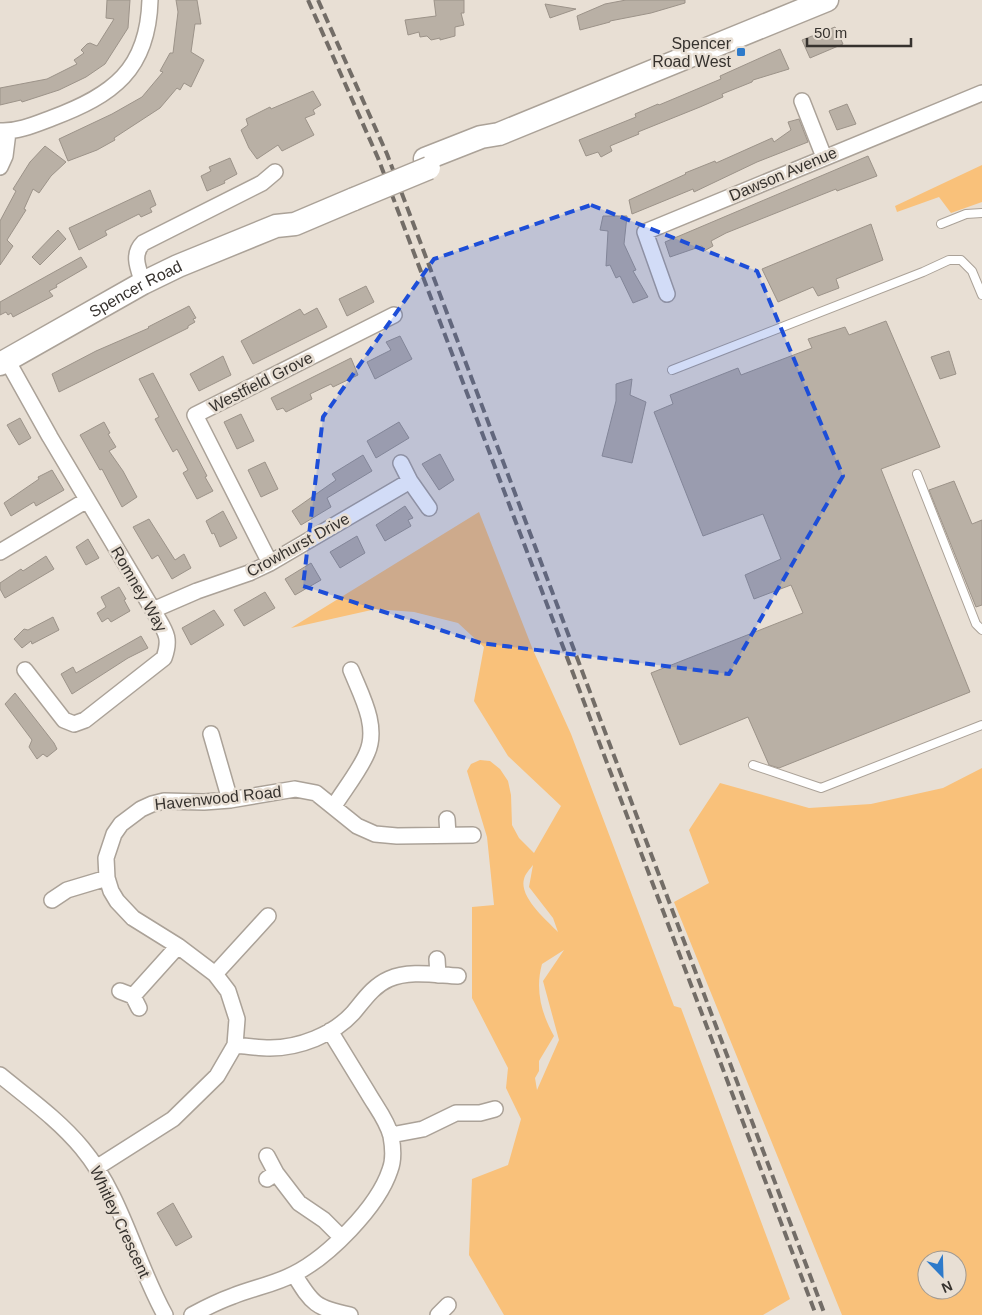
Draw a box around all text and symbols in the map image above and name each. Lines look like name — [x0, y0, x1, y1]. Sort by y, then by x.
scale bar — [807, 15, 911, 47]
text: 50 m — [814, 24, 847, 41]
place label: Spencer Road West — [652, 35, 732, 70]
marker: Spencer Road West — [735, 46, 747, 58]
street label: Dawson Avenue — [727, 144, 840, 204]
street label: Spencer Road — [86, 257, 184, 320]
street label: Westfield Grove — [207, 349, 316, 415]
street label: Crowhurst Drive — [244, 510, 352, 580]
street label: Romney Way — [108, 543, 170, 635]
street label: Havenwood Road — [154, 783, 282, 813]
street label: Whitley Crescent — [87, 1164, 153, 1281]
north arrow — [917, 1250, 967, 1300]
text: N — [939, 1278, 955, 1296]

